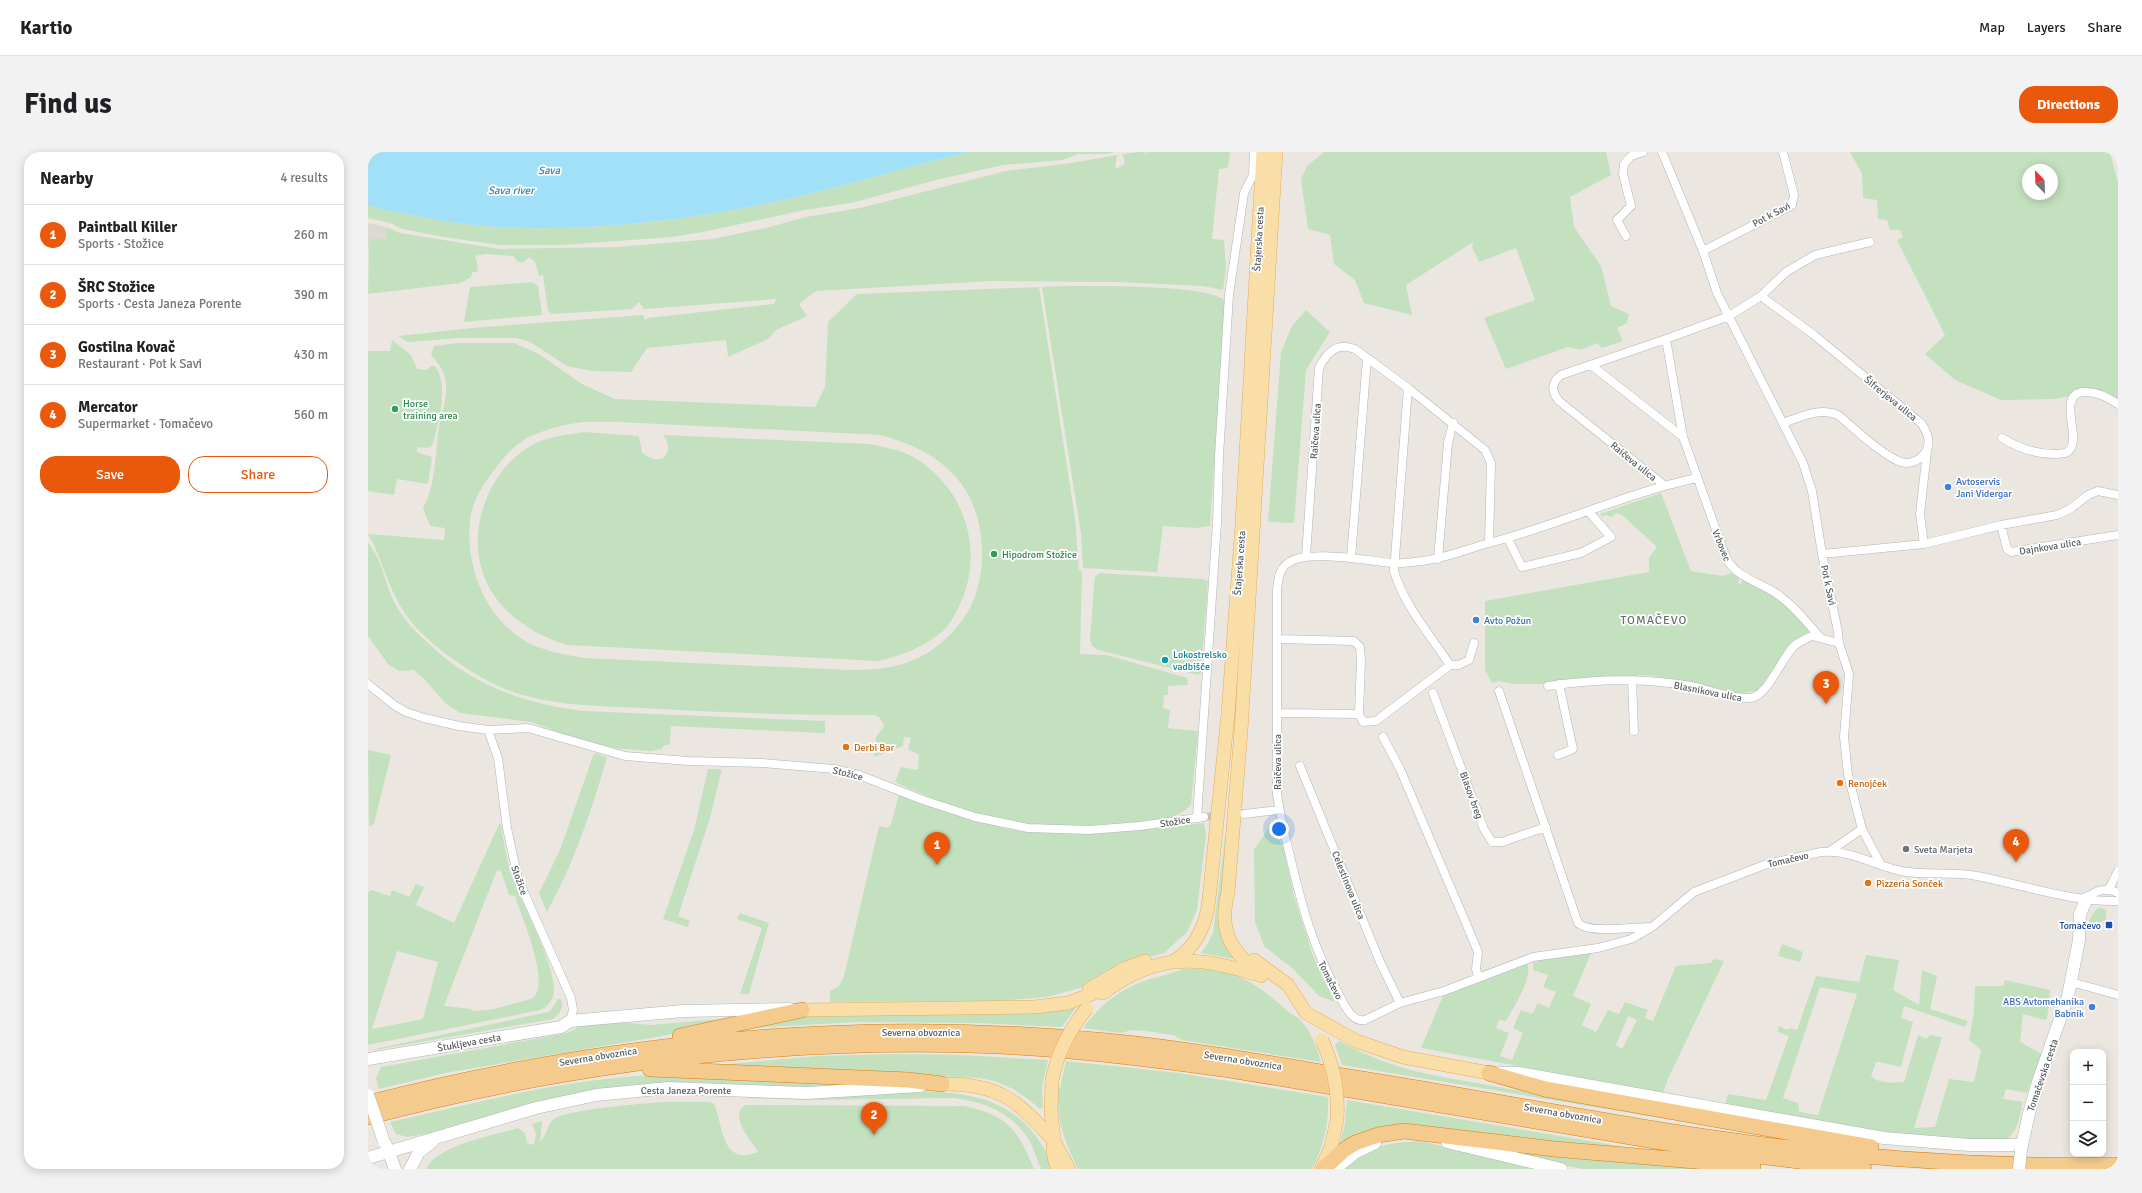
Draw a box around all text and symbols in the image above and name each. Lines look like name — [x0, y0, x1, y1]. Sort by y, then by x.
text: Kartio — [20, 16, 73, 40]
text: Map — [1979, 19, 2005, 36]
text: Layers — [2027, 19, 2066, 36]
text: Share — [2088, 19, 2122, 36]
button: Directions — [2019, 86, 2118, 123]
text: Find us — [24, 87, 112, 121]
water label: Sava — [538, 164, 561, 177]
north arrow — [2022, 164, 2058, 200]
text: Nearby — [40, 168, 93, 189]
text: 4 results — [280, 170, 328, 186]
water label: Sava river — [488, 184, 536, 197]
street label: Pot k Savi — [1751, 200, 1792, 230]
street label: Štajerska cesta — [1250, 206, 1267, 272]
text: Paintball Killer — [78, 218, 177, 236]
text: 1 — [49, 227, 57, 243]
text: 260 m — [294, 227, 328, 243]
text: Sports · Stožice — [78, 236, 164, 252]
text: ŠRC Stožice — [78, 278, 155, 296]
text: 2 — [49, 287, 57, 303]
text: 390 m — [294, 287, 328, 303]
text: Sports · Cesta Janeza Porente — [78, 296, 242, 312]
text: Gostilna Kovač — [78, 338, 175, 356]
text: 3 — [49, 347, 57, 363]
text: 430 m — [294, 347, 328, 363]
text: Restaurant · Pot k Savi — [78, 356, 202, 372]
street label: Šifrerjeva ulica — [1862, 373, 1920, 424]
text: Mercator — [78, 398, 138, 416]
place label: Horse training area — [403, 398, 458, 422]
street label: Raičeva ulica — [1308, 403, 1324, 459]
marker: Horse training area — [390, 404, 400, 414]
text: 4 — [49, 407, 57, 423]
text: 560 m — [294, 407, 328, 423]
text: Supermarket · Tomačevo — [78, 416, 213, 432]
street label: Raičeva ulica — [1608, 440, 1659, 484]
button: Save — [40, 456, 180, 493]
button: Share — [188, 456, 328, 493]
place label: Avtoservis Jani Vidergar — [1956, 476, 2012, 500]
marker: Avtoservis Jani Vidergar — [1943, 482, 1953, 492]
street label: Vrbovec — [1709, 528, 1733, 564]
street label: Štajerska cesta — [1231, 530, 1248, 596]
street label: Dajnkova ulica — [2018, 536, 2082, 558]
marker: Hipodrom Stožice — [989, 549, 999, 559]
place label: Hipodrom Stožice — [1002, 549, 1077, 561]
street label: Pot k Savi — [1818, 564, 1838, 607]
district label: TOMAČEVO — [1620, 613, 1688, 628]
marker: Avto Požun — [1471, 615, 1481, 625]
place label: Avto Požun — [1484, 615, 1531, 627]
place label: Lokostrelsko vadbišče — [1173, 649, 1227, 673]
marker: Lokostrelsko vadbišče — [1160, 655, 1170, 665]
pin: 3 — [1813, 671, 1839, 704]
street label: Blasnikova ulica — [1673, 679, 1743, 704]
street label: Raičeva ulica — [1272, 734, 1284, 790]
marker: Derbi Bar — [841, 742, 851, 752]
place label: Derbi Bar — [854, 742, 894, 754]
street label: Stožice — [831, 764, 864, 784]
street label: Blasov breg — [1457, 770, 1485, 821]
marker: Renojček — [1835, 778, 1845, 788]
place label: Renojček — [1848, 778, 1887, 790]
street label: Stožice — [1159, 814, 1191, 830]
your location — [1269, 819, 1289, 839]
pin: 4 — [2003, 829, 2029, 862]
pin: 1 — [924, 832, 950, 865]
marker: Sveta Marjeta — [1901, 844, 1911, 854]
place label: Sveta Marjeta — [1914, 844, 1973, 856]
street label: Celestinova ulica — [1329, 849, 1367, 921]
street label: Tomačevo — [1767, 849, 1810, 870]
street label: Stožice — [508, 864, 530, 897]
marker: Pizzeria Sonček — [1863, 878, 1873, 888]
place label: Pizzeria Sonček — [1876, 878, 1943, 890]
place label: Tomačevo — [2060, 920, 2101, 932]
marker: Tomačevo — [2104, 920, 2114, 930]
street label: Tomačevo — [1315, 959, 1345, 1002]
place label: ABS Avtomehanika Babnik — [2003, 996, 2084, 1020]
marker: ABS Avtomehanika Babnik — [2087, 1002, 2097, 1012]
street label: Severna obvoznica — [882, 1027, 960, 1039]
street label: Štukljeva cesta — [436, 1031, 502, 1054]
street label: Tomačevska cesta — [2025, 1038, 2061, 1113]
street label: Severna obvoznica — [558, 1045, 638, 1069]
street label: Severna obvoznica — [1203, 1049, 1283, 1073]
map controls — [2070, 1049, 2106, 1157]
button: + — [2070, 1049, 2106, 1085]
street label: Cesta Janeza Porente — [641, 1085, 731, 1097]
button: − — [2070, 1085, 2106, 1121]
street label: Severna obvoznica — [1523, 1101, 1603, 1127]
pin: 2 — [861, 1102, 887, 1135]
button: layers — [2070, 1121, 2106, 1157]

